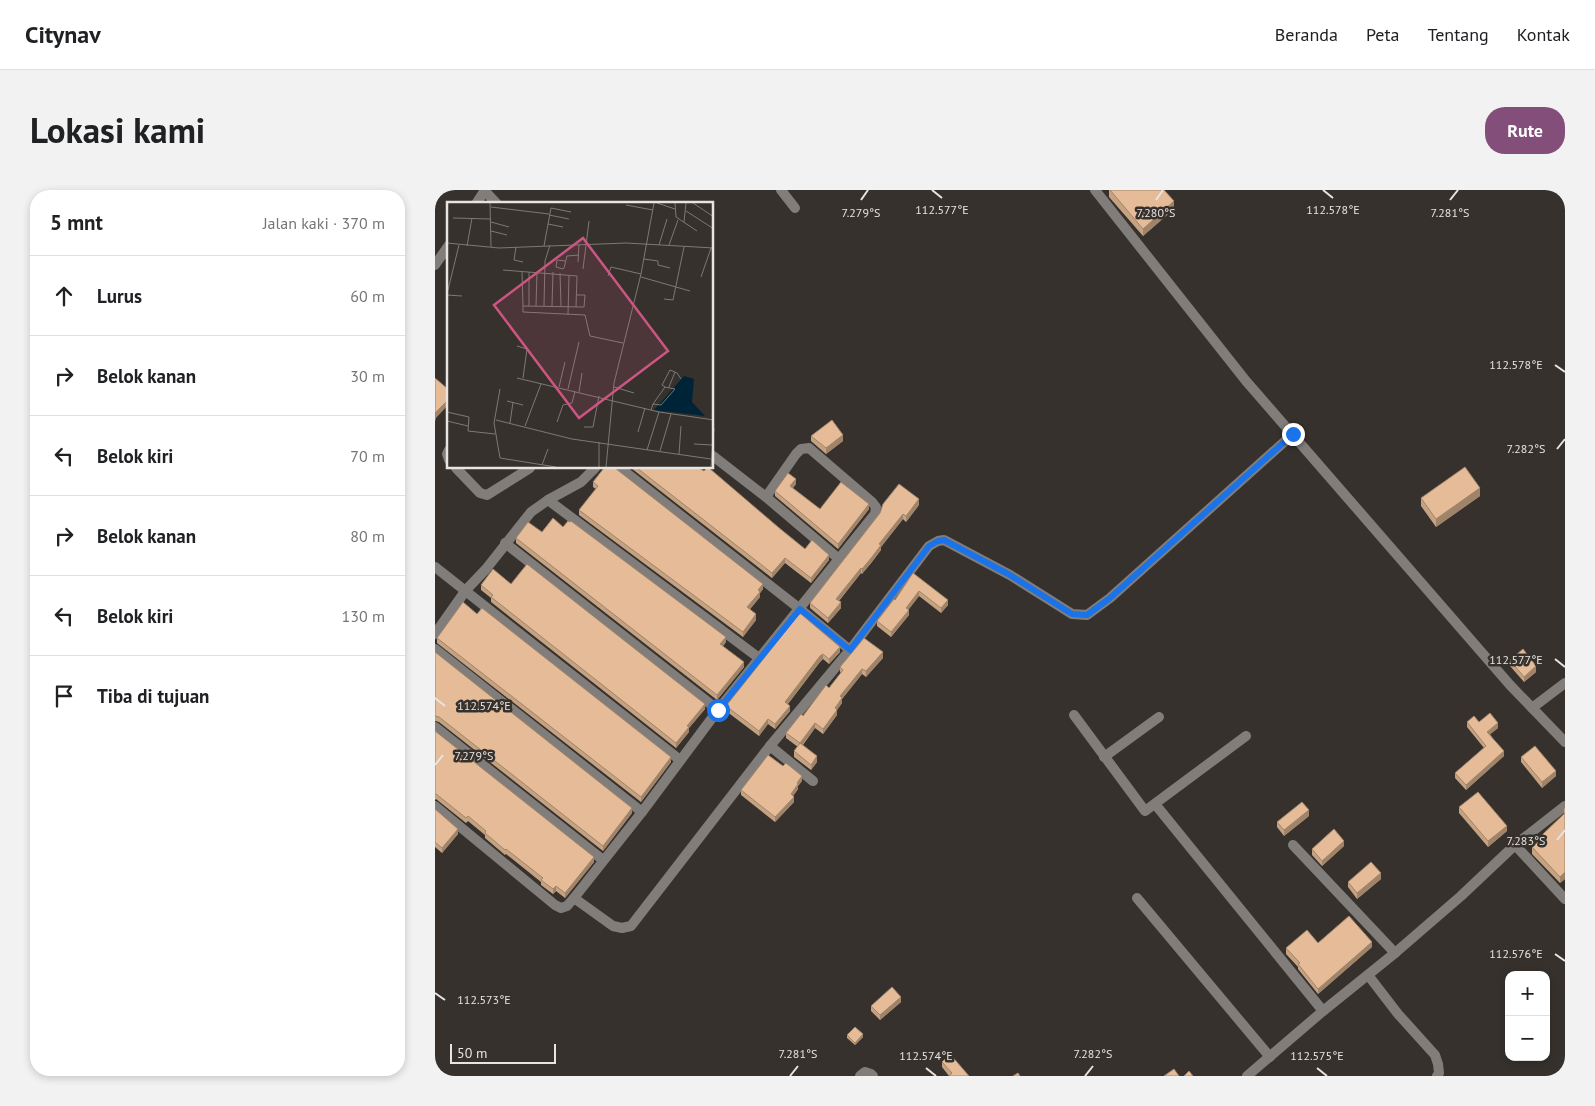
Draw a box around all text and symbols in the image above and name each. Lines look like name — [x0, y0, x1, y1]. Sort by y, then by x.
text: Citynav — [25, 19, 101, 50]
text: Beranda — [1275, 23, 1338, 46]
text: Peta — [1366, 23, 1400, 46]
text: Tentang — [1428, 23, 1489, 46]
text: Kontak — [1517, 23, 1570, 46]
text: Lokasi kami — [30, 107, 205, 153]
button: Rute — [1485, 107, 1565, 154]
inset map — [447, 202, 714, 469]
text: 112.577°E — [915, 202, 969, 217]
text: 112.578°E — [1306, 202, 1360, 217]
text: 7.279°S — [842, 205, 880, 220]
text: 7.280°S — [1137, 205, 1175, 220]
text: 7.281°S — [1431, 205, 1469, 220]
text: 5 mnt — [50, 209, 103, 236]
text: Jalan kaki · 370 m — [263, 213, 385, 233]
icon: ahead — [50, 282, 78, 310]
text: Lurus — [97, 284, 142, 308]
text: 60 m — [350, 286, 385, 306]
text: 112.578°E — [1489, 357, 1543, 372]
icon: right — [50, 362, 78, 390]
text: Belok kanan — [97, 364, 196, 388]
text: 30 m — [350, 366, 385, 386]
route end — [1282, 423, 1305, 446]
text: 7.282°S — [1507, 441, 1545, 456]
icon: left — [50, 442, 78, 470]
text: Belok kiri — [97, 444, 173, 468]
text: 70 m — [350, 446, 385, 466]
icon: right — [50, 522, 78, 550]
text: Belok kanan — [97, 524, 196, 548]
text: 80 m — [350, 526, 385, 546]
icon: left — [50, 602, 78, 630]
text: Belok kiri — [97, 604, 173, 628]
text: 130 m — [342, 606, 385, 626]
text: 112.577°E — [1489, 652, 1543, 667]
icon: arrive — [50, 682, 78, 710]
text: Tiba di tujuan — [97, 684, 209, 708]
text: 112.574°E — [457, 698, 511, 713]
route start — [707, 699, 730, 722]
text: 7.279°S — [455, 748, 493, 763]
text: 7.283°S — [1507, 833, 1545, 848]
text: 112.576°E — [1489, 946, 1543, 961]
map controls — [1505, 971, 1550, 1061]
button: + — [1505, 971, 1550, 1016]
text: 112.573°E — [457, 992, 511, 1007]
button: − — [1505, 1016, 1550, 1061]
scale bar — [450, 1041, 556, 1064]
text: 50 m — [457, 1044, 487, 1062]
text: 7.281°S — [779, 1046, 817, 1061]
text: 7.282°S — [1074, 1046, 1112, 1061]
text: 112.574°E — [899, 1048, 953, 1063]
text: 112.575°E — [1290, 1048, 1344, 1063]

